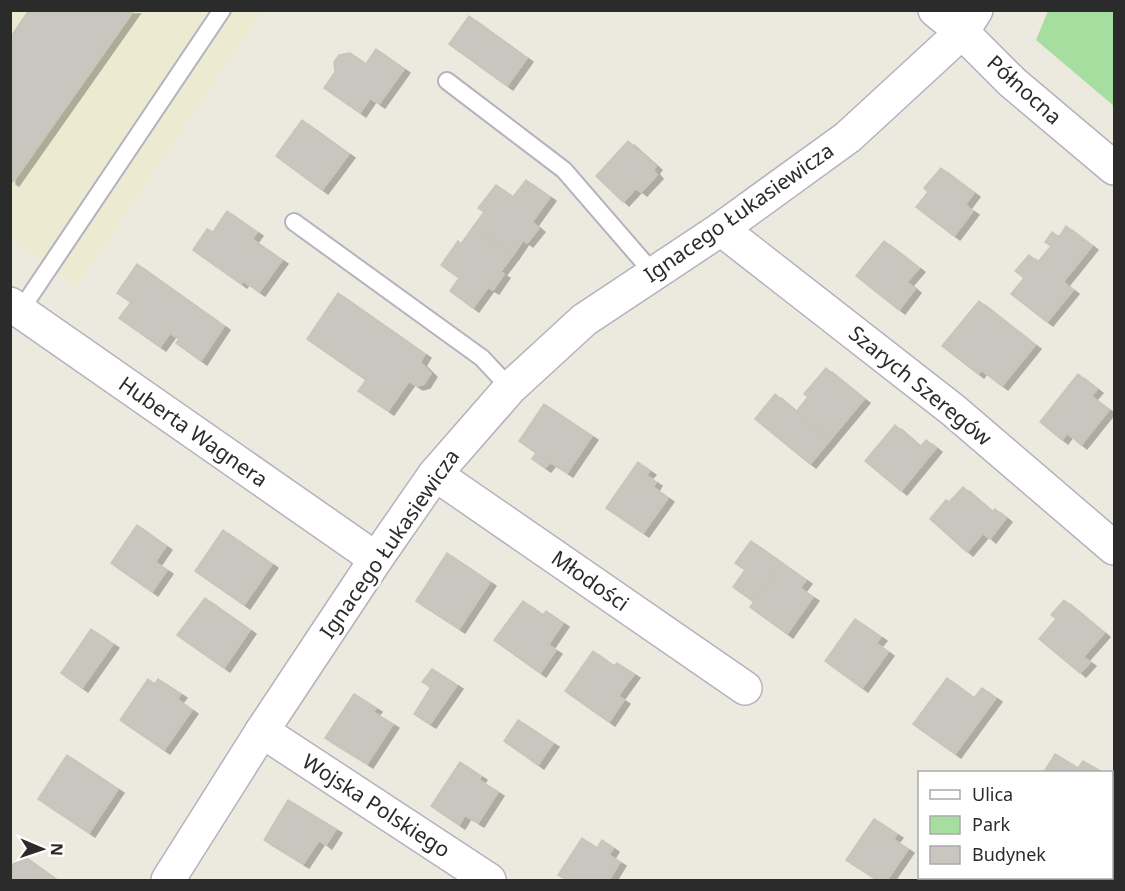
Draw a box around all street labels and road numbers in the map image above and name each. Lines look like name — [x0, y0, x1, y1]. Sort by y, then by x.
street label: Północna — [981, 48, 1068, 130]
street label: Ignacego Łukasiewicza — [638, 136, 839, 288]
street label: Szarych Szeregów — [843, 319, 998, 452]
street label: Huberta Wagnera — [114, 369, 273, 493]
street label: Ignacego Łukasiewicza — [313, 443, 465, 644]
street label: Młodości — [546, 543, 635, 617]
street label: Wojska Polskiego — [297, 747, 456, 863]

